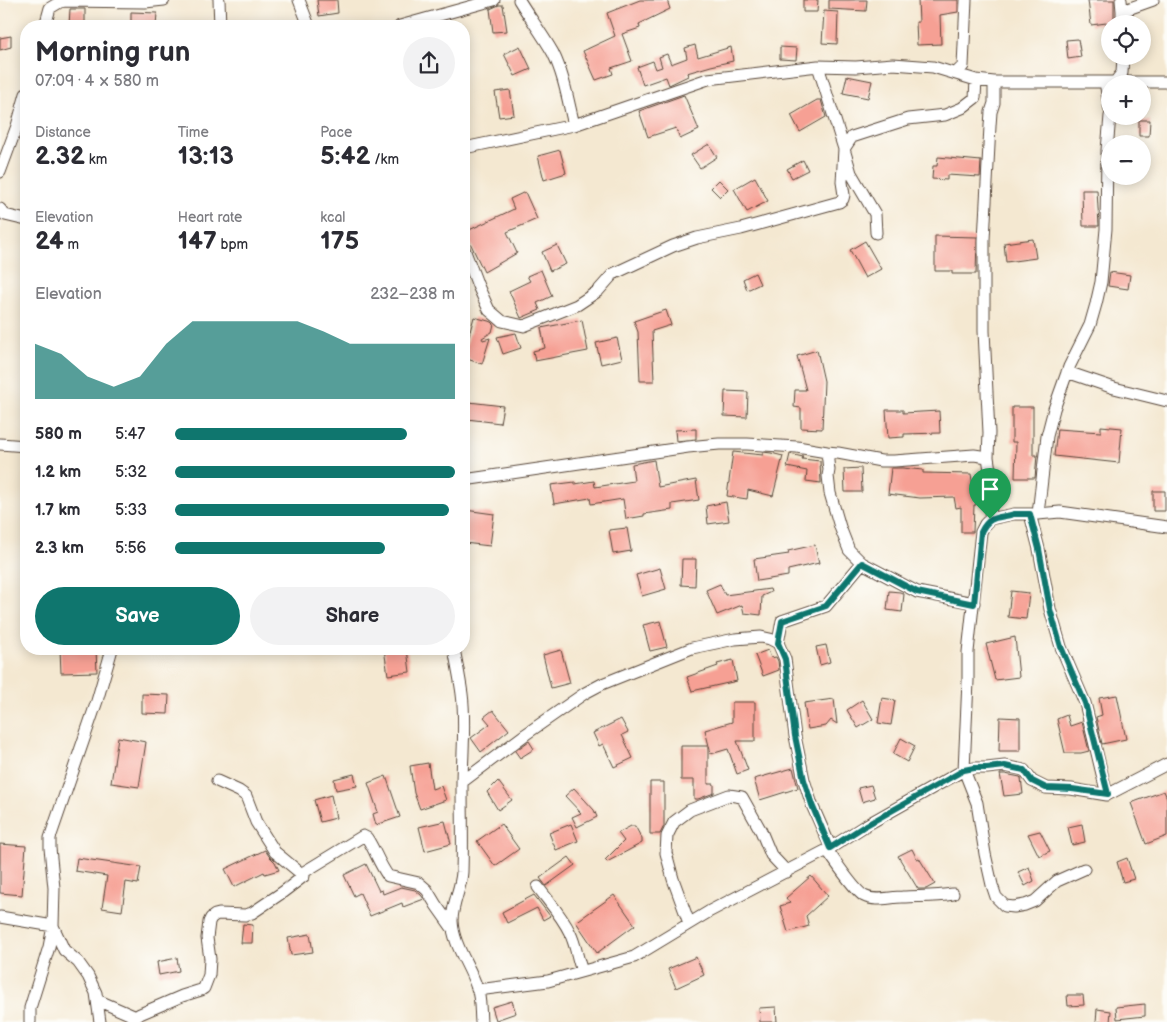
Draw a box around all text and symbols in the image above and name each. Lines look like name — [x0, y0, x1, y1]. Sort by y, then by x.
map controls — [1101, 15, 1151, 185]
button: locate — [1101, 15, 1151, 65]
text: Morning run — [35, 36, 190, 69]
button: share — [403, 37, 455, 89]
text: 07:09 · 4 × 580 m — [35, 72, 159, 91]
button: + — [1101, 75, 1151, 125]
text: Distance — [35, 124, 91, 141]
text: Time — [178, 124, 209, 141]
text: Pace — [320, 124, 352, 141]
button: − — [1101, 135, 1151, 185]
text: 2.32 — [35, 141, 85, 172]
text: 13:13 — [178, 141, 234, 172]
text: 5:42 — [320, 141, 370, 172]
text: km — [85, 151, 107, 168]
text: /km — [370, 151, 399, 168]
text: Elevation — [35, 209, 93, 226]
text: Heart rate — [178, 209, 242, 226]
text: kcal — [320, 209, 345, 226]
text: 24 — [35, 226, 64, 257]
text: 147 — [178, 226, 217, 257]
text: 175 — [320, 226, 359, 257]
text: m — [64, 236, 79, 253]
text: bpm — [217, 236, 248, 253]
text: Elevation — [35, 285, 102, 304]
text: 232–238 m — [370, 285, 455, 304]
text: 580 m — [35, 425, 82, 444]
text: 5:47 — [115, 425, 145, 444]
text: 1.2 km — [35, 463, 81, 482]
text: 5:32 — [115, 463, 147, 482]
pin — [969, 468, 1011, 519]
icon: arrive — [976, 475, 1004, 503]
text: 1.7 km — [35, 501, 80, 520]
text: 5:33 — [115, 501, 147, 520]
text: 2.3 km — [35, 539, 84, 558]
text: 5:56 — [115, 539, 146, 558]
button: Save — [35, 587, 240, 645]
button: Share — [250, 587, 455, 645]

